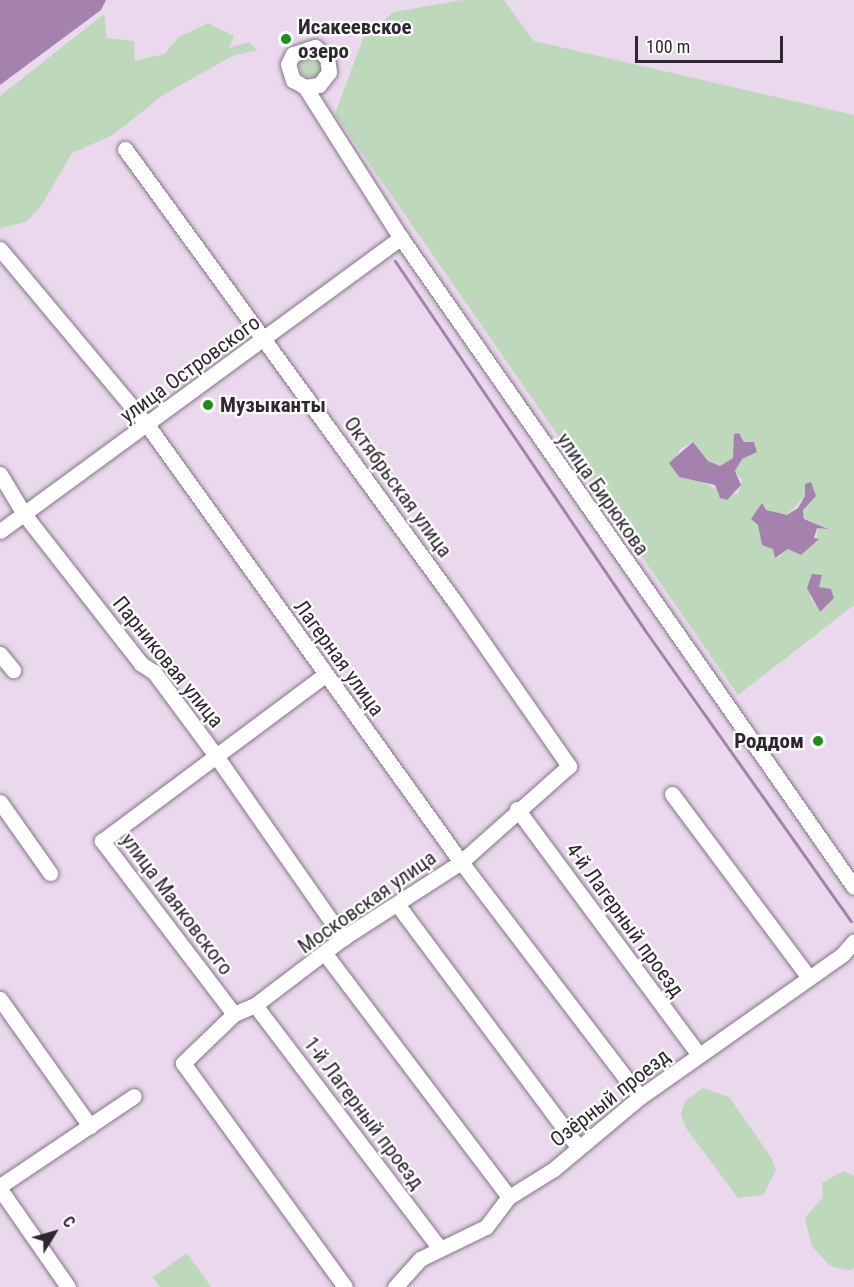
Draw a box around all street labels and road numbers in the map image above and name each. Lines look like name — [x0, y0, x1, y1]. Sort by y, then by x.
street label: улица Островского — [115, 310, 265, 428]
street label: Октябрьская улица — [338, 412, 458, 562]
street label: улица Бирюкова — [551, 428, 655, 560]
street label: Парниковая улица — [107, 591, 229, 733]
street label: Лагерная улица — [288, 595, 390, 721]
street label: улица Маяковского — [116, 828, 238, 980]
street label: 4-й Лагерный проезд — [561, 838, 689, 1002]
street label: Московская улица — [293, 845, 441, 959]
street label: 1-й Лагерный проезд — [298, 1032, 430, 1194]
street label: Озёрный проезд — [545, 1044, 675, 1152]

